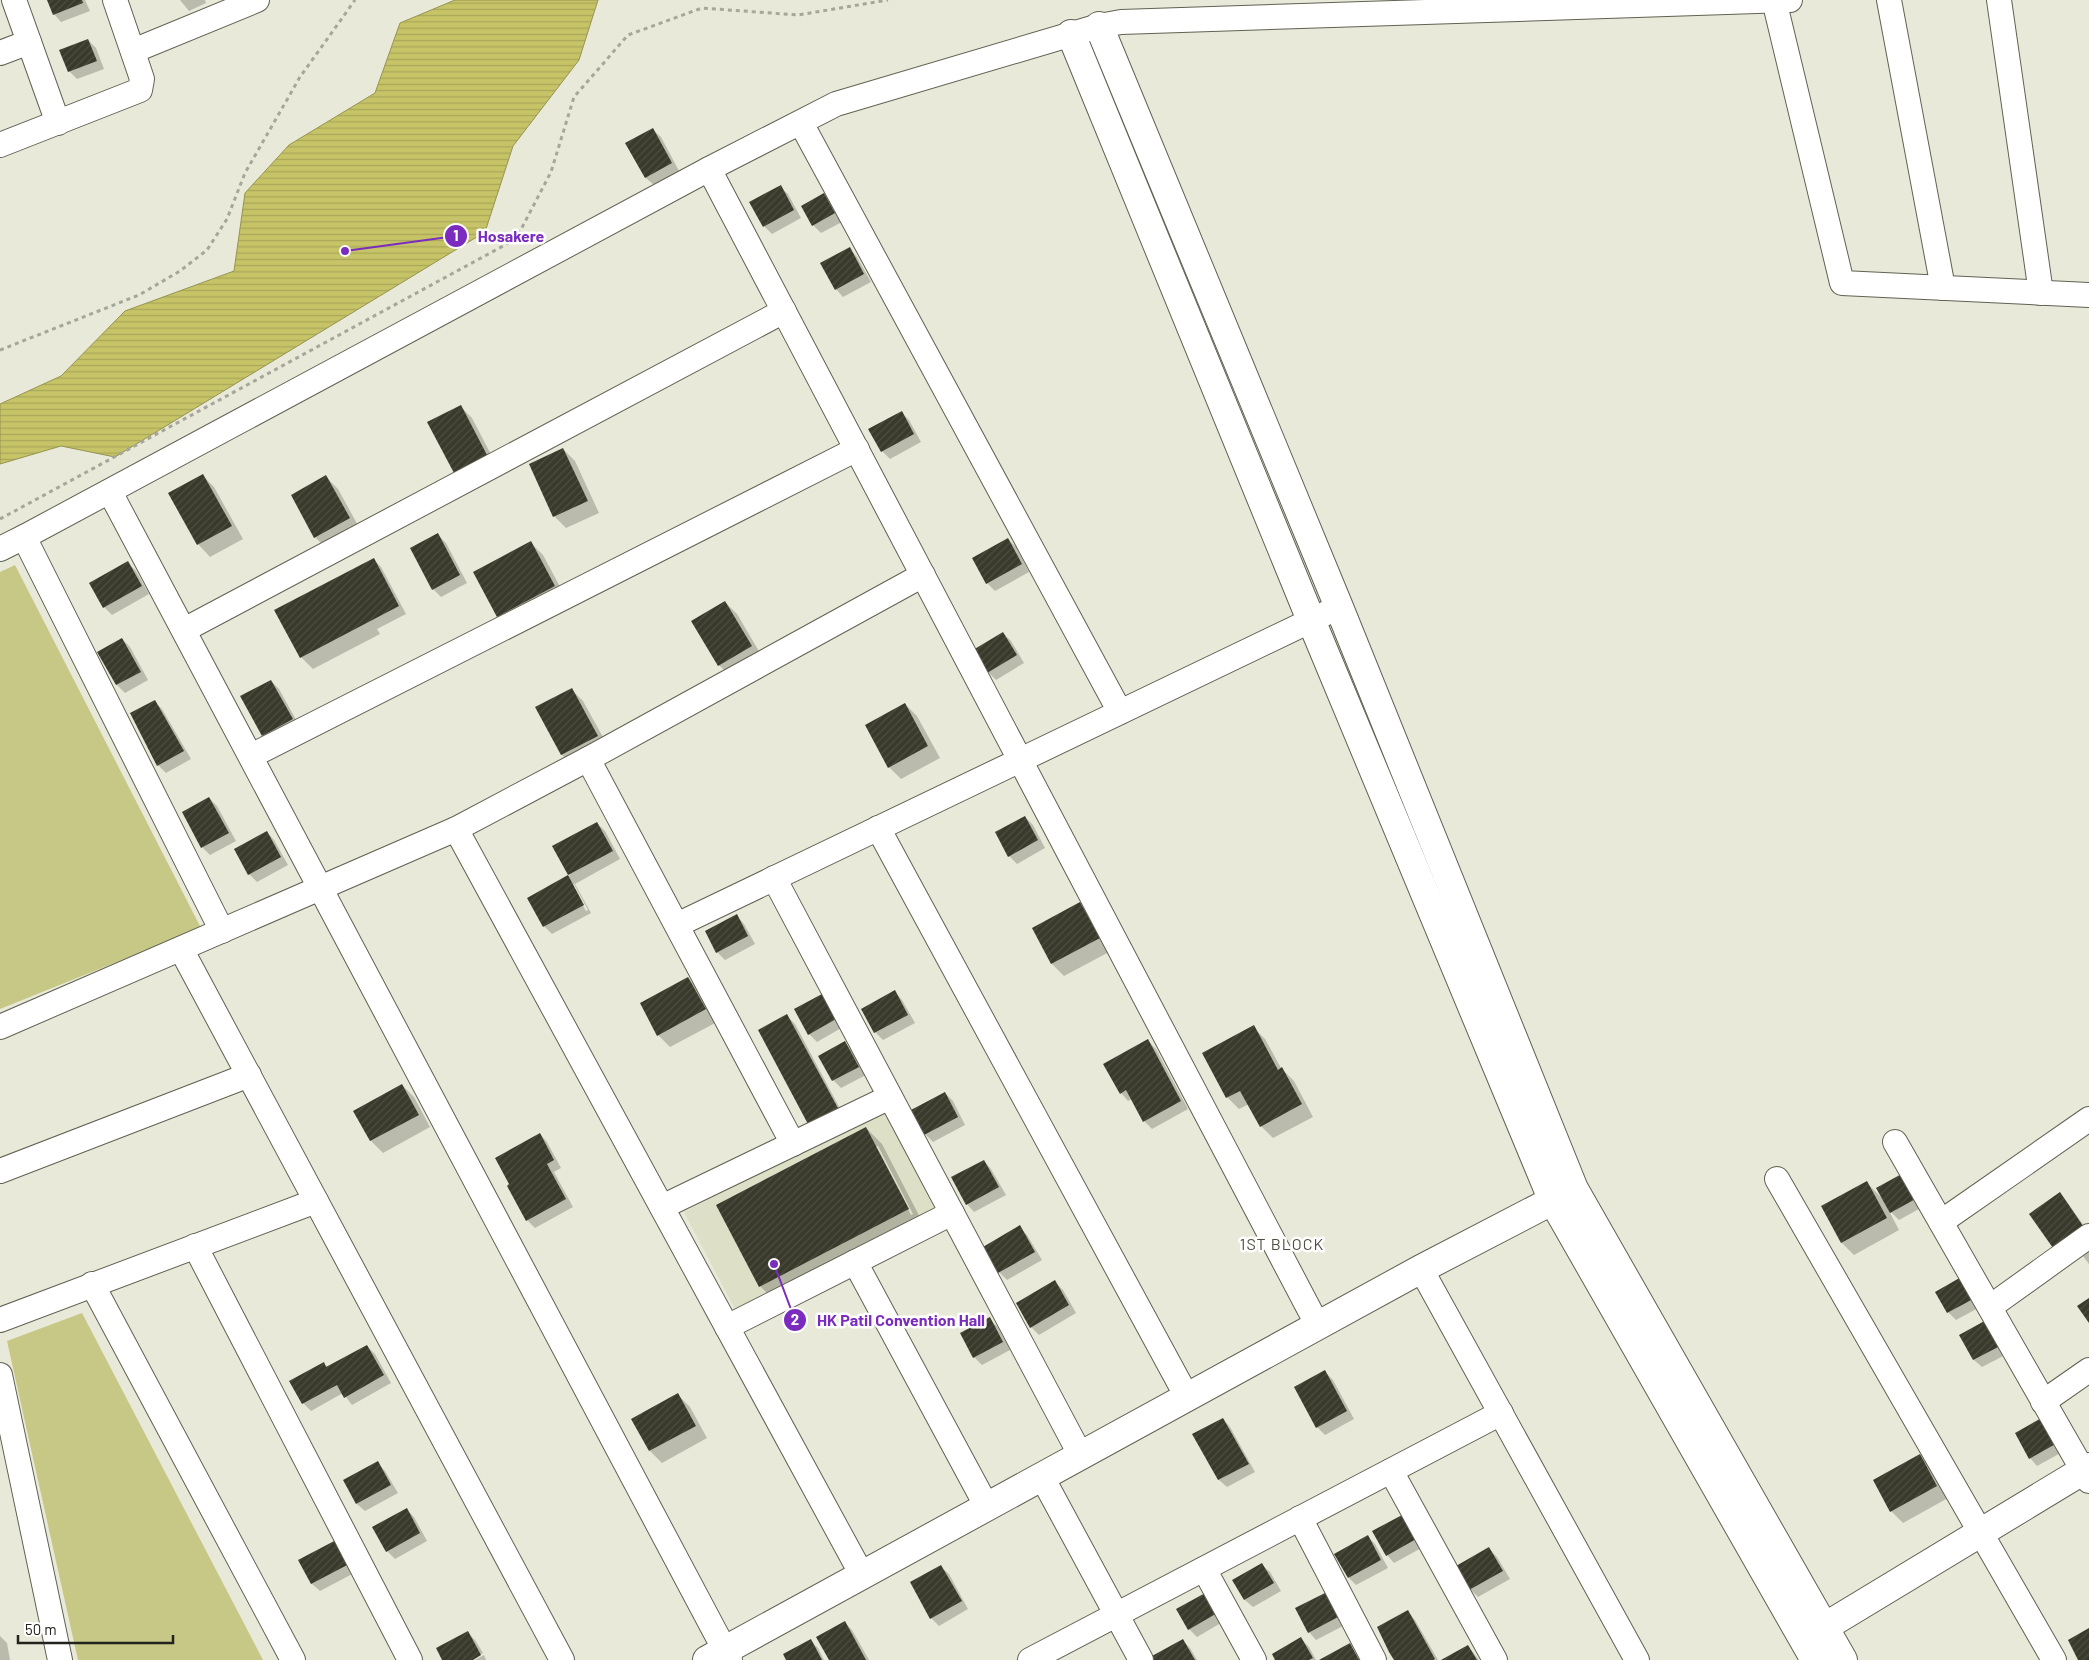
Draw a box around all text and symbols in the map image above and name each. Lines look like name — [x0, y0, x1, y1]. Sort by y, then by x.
callout: Hosakere — [443, 221, 555, 252]
text: 1 — [453, 226, 459, 244]
text: Hosakere — [478, 226, 545, 245]
district label: 1ST BLOCK — [1240, 1234, 1324, 1253]
callout: HK Patil Convention Hall — [782, 1305, 995, 1336]
text: 2 — [791, 1310, 799, 1328]
text: HK Patil Convention Hall — [817, 1310, 985, 1329]
scale bar — [18, 1612, 172, 1644]
text: 50 m — [25, 1620, 57, 1638]

